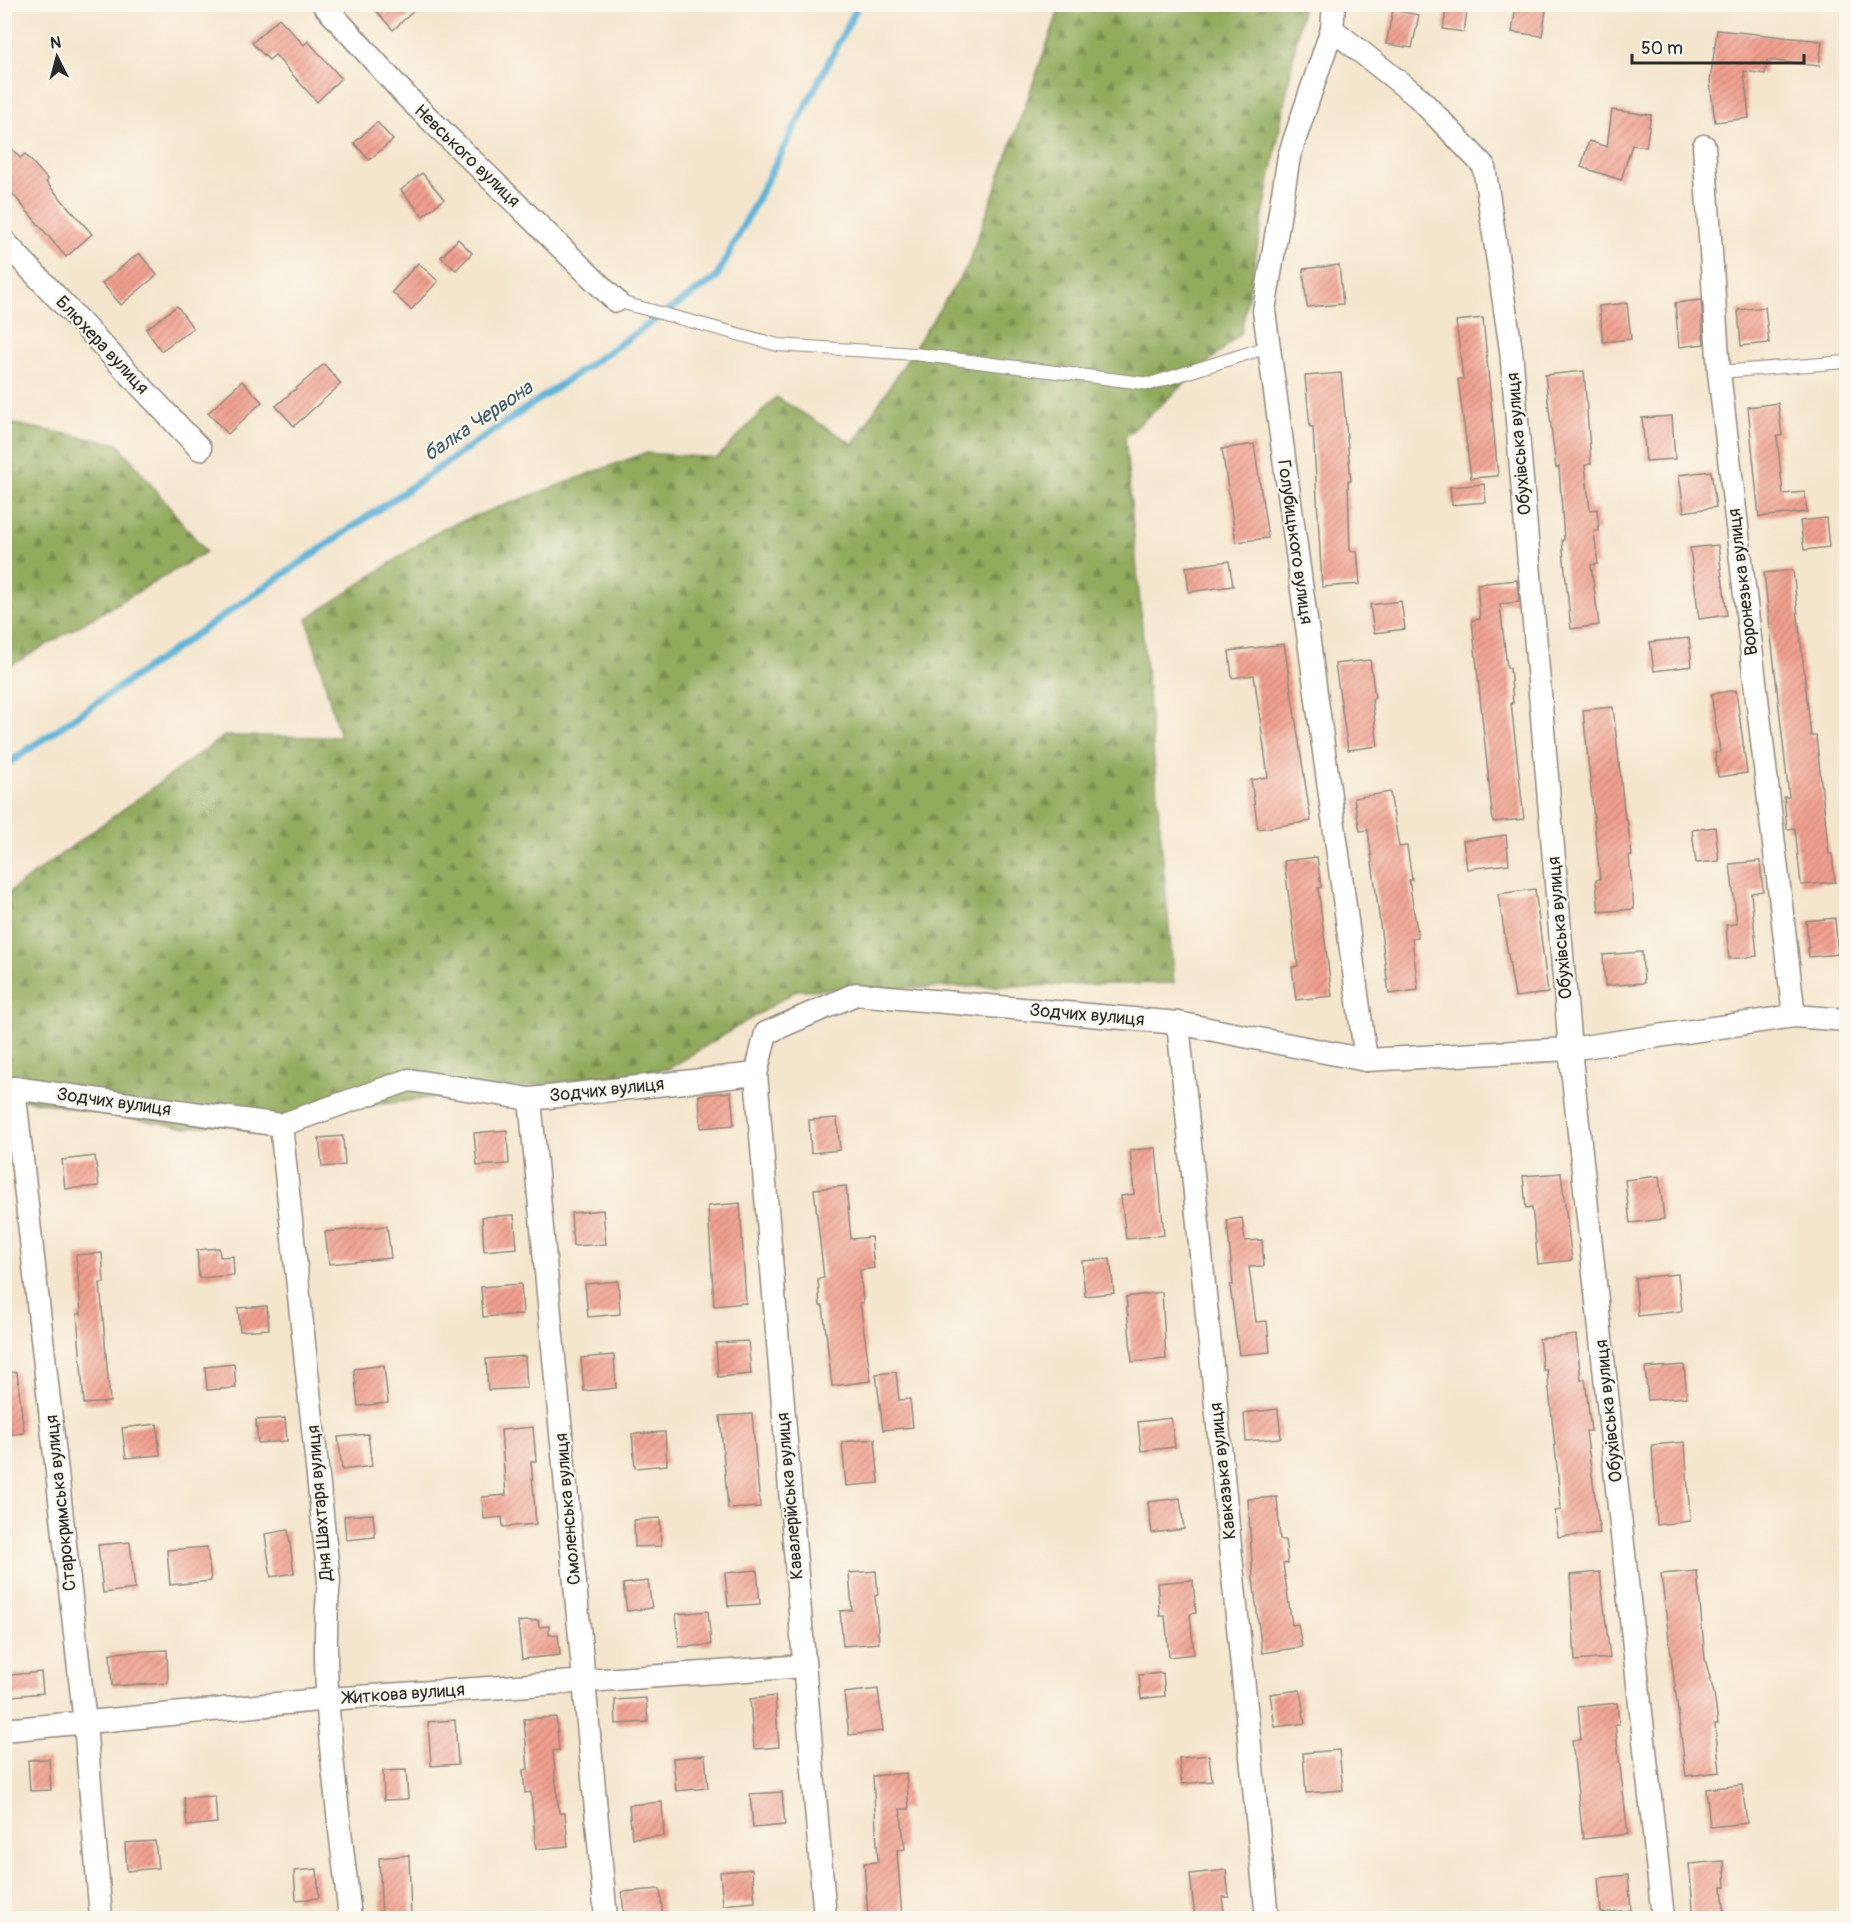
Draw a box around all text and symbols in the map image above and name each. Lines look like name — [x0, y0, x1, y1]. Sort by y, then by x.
north arrow — [27, 27, 87, 87]
scale bar — [1632, 27, 1804, 65]
text: N — [49, 33, 62, 54]
text: 50 m — [1641, 37, 1683, 60]
street label: Невського вулиця — [409, 99, 525, 213]
street label: Блюхера вулиця — [50, 291, 154, 399]
street label: Обухівська вулиця — [1501, 372, 1537, 516]
water label: балка Червона — [419, 374, 539, 467]
street label: Голубицького вулиця — [1272, 458, 1318, 626]
street label: Воронезька вулиця — [1723, 507, 1763, 657]
street label: Обухівська вулиця — [1542, 856, 1578, 1000]
street label: Зодчих вулиця — [1029, 999, 1145, 1031]
street label: Зодчих вулиця — [549, 1073, 665, 1107]
street label: Зодчих вулиця — [55, 1083, 173, 1121]
street label: Обухівська вулиця — [1590, 1339, 1628, 1483]
street label: Кавказька вулиця — [1204, 1401, 1242, 1541]
street label: Кавалерійська вулиця — [771, 1412, 809, 1580]
street label: Старокримська вулиця — [40, 1414, 82, 1592]
street label: Дня Шахтаря вулиця — [302, 1424, 338, 1583]
street label: Смоленська вулиця — [550, 1432, 586, 1586]
street label: Житкова вулиця — [340, 1678, 465, 1710]

